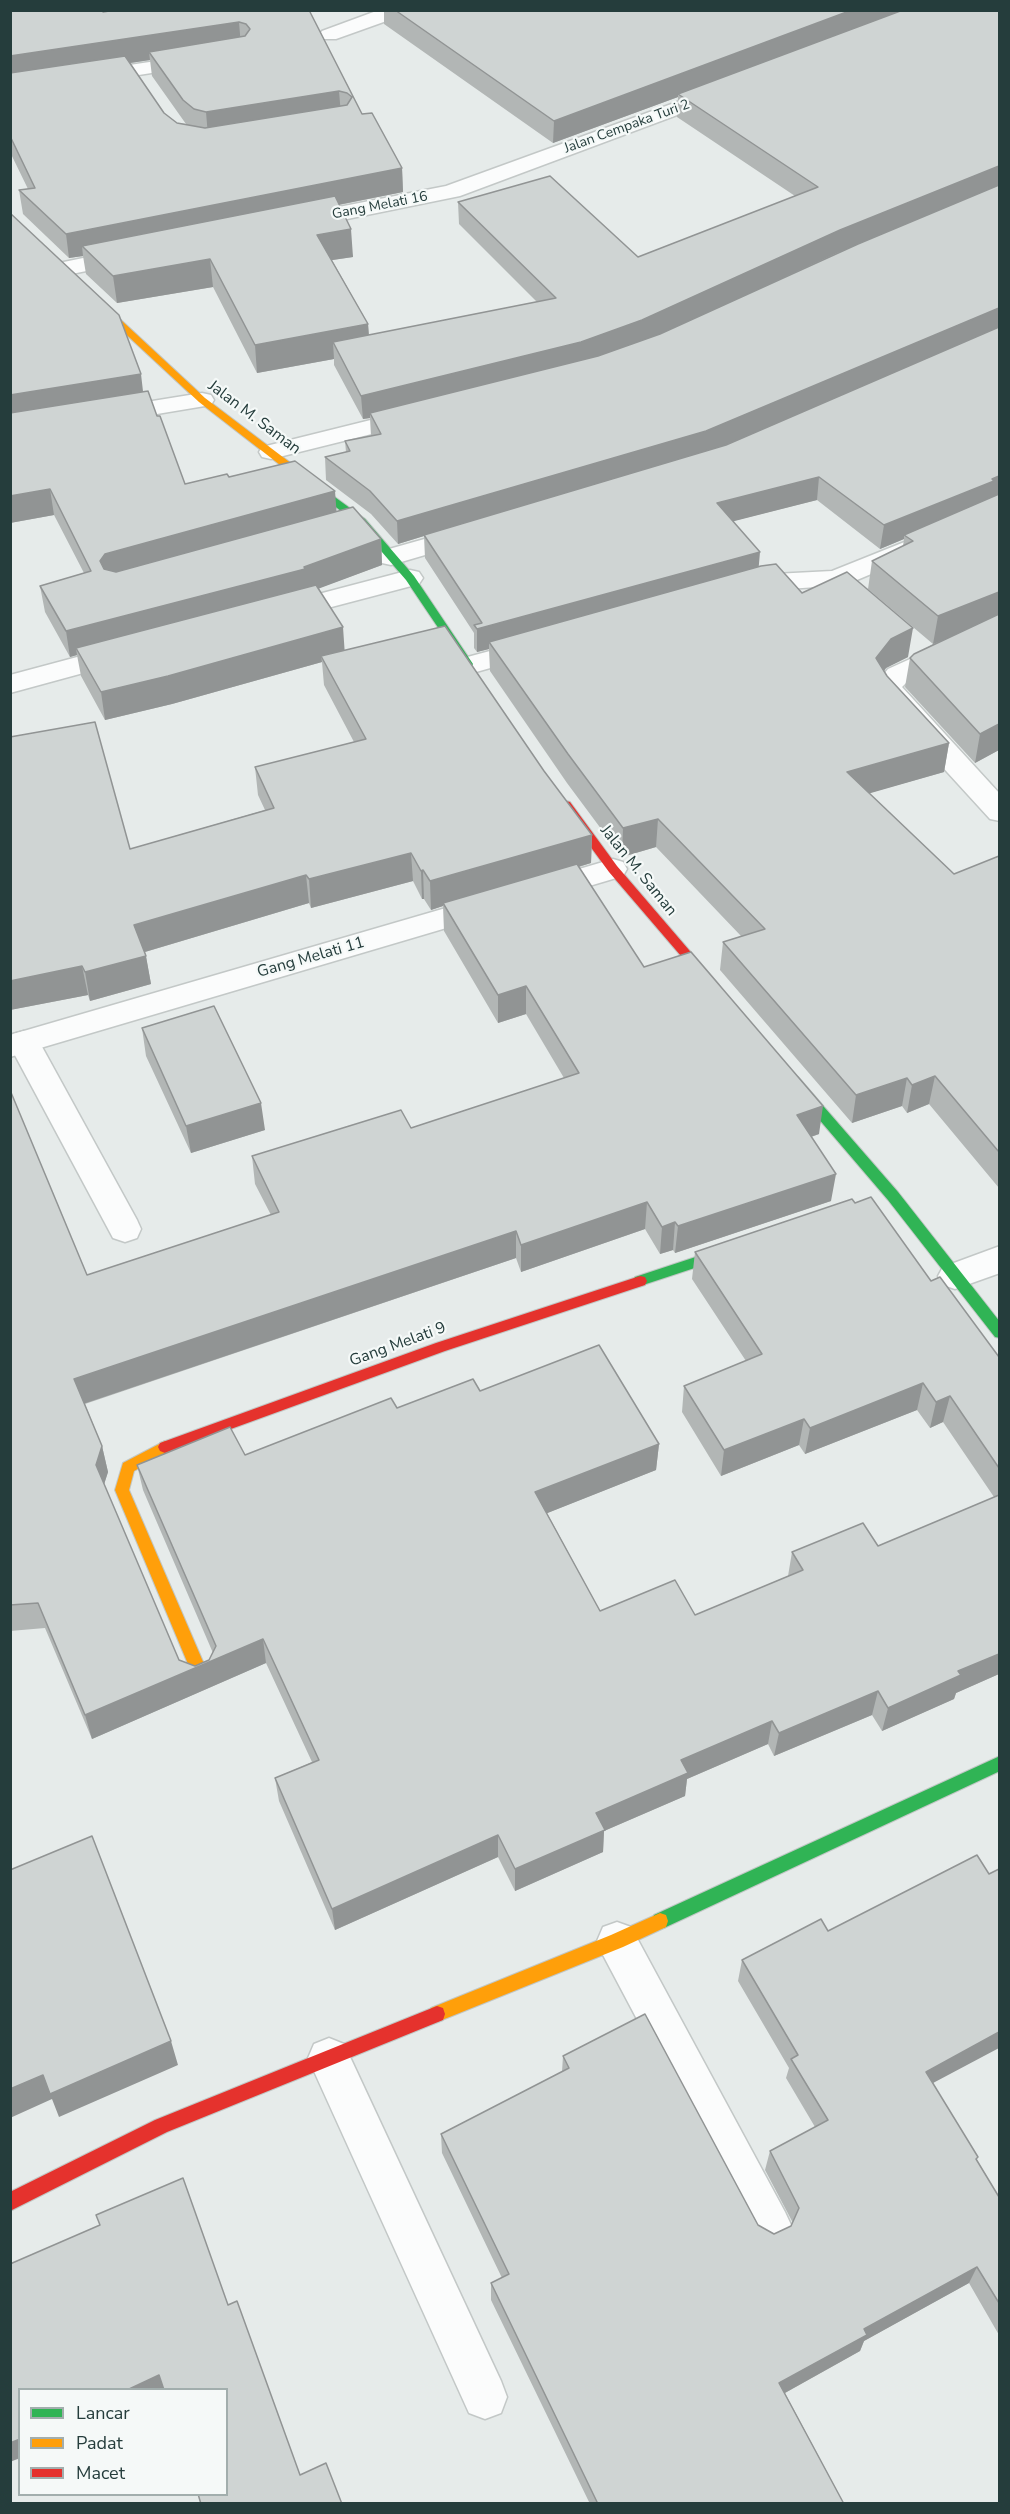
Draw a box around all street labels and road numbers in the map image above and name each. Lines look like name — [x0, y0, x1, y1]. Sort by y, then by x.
street label: Jalan Cempaka Turi 2 — [562, 96, 692, 158]
street label: Gang Melati 16 — [331, 189, 429, 223]
street label: Jalan M. Saman — [204, 377, 304, 459]
street label: Jalan M. Saman — [596, 822, 680, 920]
street label: Gang Melati 11 — [255, 934, 367, 982]
street label: Gang Melati 9 — [347, 1319, 449, 1371]

